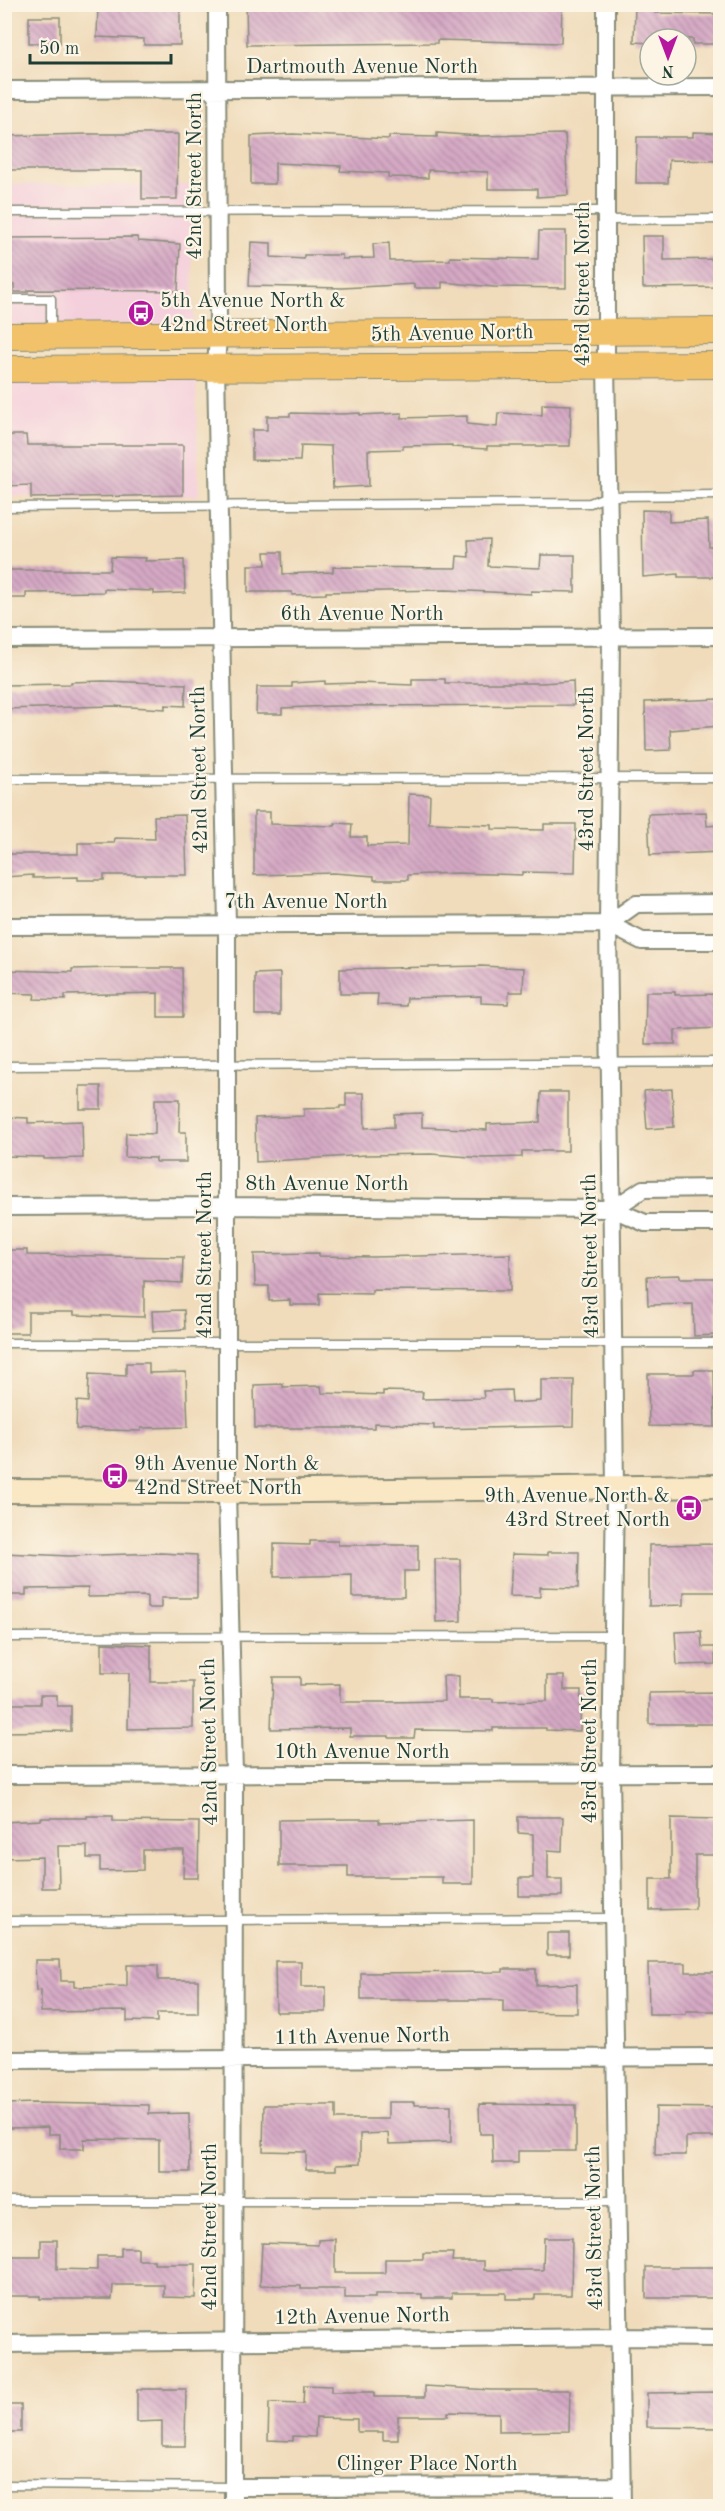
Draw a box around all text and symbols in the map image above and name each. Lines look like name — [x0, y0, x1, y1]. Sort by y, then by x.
scale bar — [30, 27, 171, 65]
north arrow — [638, 27, 698, 87]
text: 50 m — [39, 40, 79, 58]
street label: Dartmouth Avenue North — [246, 57, 478, 78]
text: N — [661, 62, 674, 78]
street label: 42nd Street North — [185, 92, 206, 260]
street label: 43rd Street North — [573, 201, 594, 367]
place label: 5th Avenue North & 42nd Street North — [160, 291, 346, 336]
bus stop icon: 5th Avenue North & 42nd Street North — [126, 298, 156, 328]
street label: 5th Avenue North — [370, 322, 534, 346]
street label: 6th Avenue North — [280, 604, 444, 625]
street label: 42nd Street North — [188, 686, 212, 854]
street label: 43rd Street North — [577, 686, 598, 852]
street label: 7th Avenue North — [224, 892, 388, 913]
street label: 42nd Street North — [195, 1171, 216, 1339]
street label: 43rd Street North — [579, 1173, 603, 1339]
street label: 8th Avenue North — [245, 1174, 409, 1195]
place label: 9th Avenue North & 42nd Street North — [134, 1454, 320, 1499]
bus stop icon: 9th Avenue North & 42nd Street North — [100, 1461, 130, 1491]
place label: 9th Avenue North & 43rd Street North — [484, 1486, 670, 1531]
bus stop icon: 9th Avenue North & 43rd Street North — [674, 1493, 704, 1523]
street label: 42nd Street North — [198, 1658, 222, 1826]
street label: 43rd Street North — [580, 1658, 601, 1824]
street label: 10th Avenue North — [274, 1742, 450, 1763]
street label: 11th Avenue North — [274, 2025, 450, 2049]
street label: 42nd Street North — [200, 2143, 221, 2311]
street label: 43rd Street North — [583, 2145, 607, 2311]
street label: 12th Avenue North — [274, 2305, 450, 2329]
street label: Clinger Place North — [336, 2454, 518, 2475]

